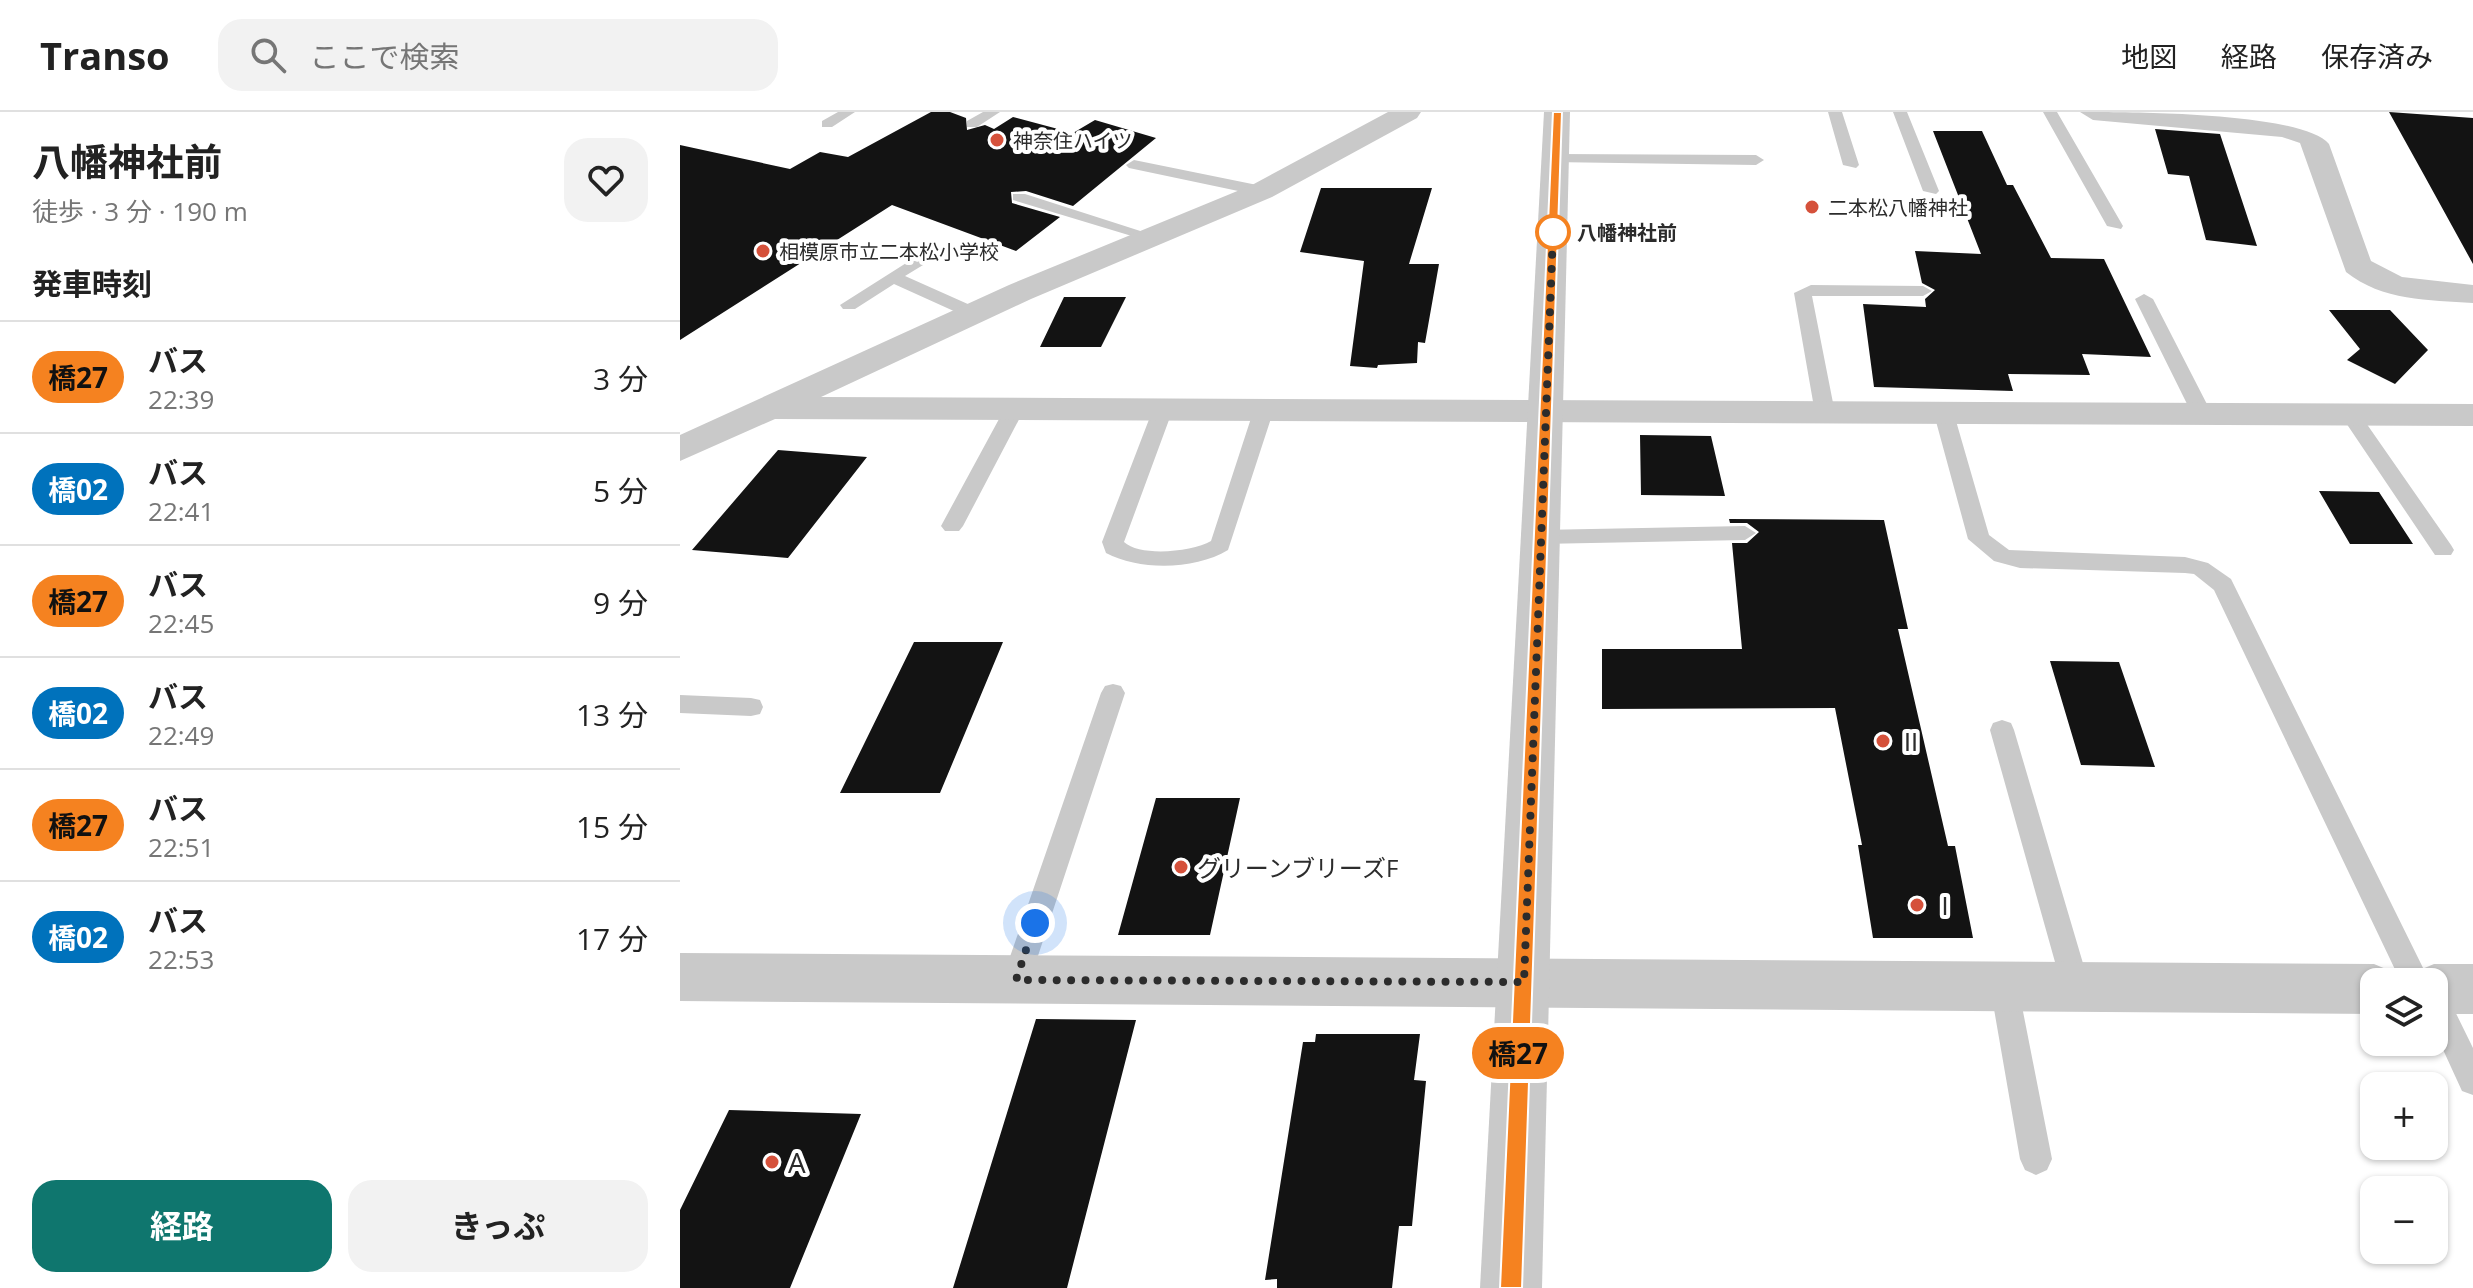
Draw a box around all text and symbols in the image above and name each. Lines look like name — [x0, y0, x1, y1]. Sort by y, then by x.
search box — [218, 19, 778, 91]
text: Transo — [40, 29, 170, 81]
icon: search — [246, 33, 290, 77]
text: ここで検索 — [310, 36, 460, 77]
text: 地図 — [2121, 37, 2177, 75]
text: 経路 — [2221, 37, 2277, 75]
text: 保存済み — [2321, 37, 2433, 75]
place label: 神奈住ハイツ — [1013, 127, 1133, 154]
marker: 神奈住ハイツ — [988, 131, 1006, 149]
text: 八幡神社前 — [32, 135, 222, 187]
button: heart — [564, 138, 648, 222]
text: 徒歩 · 3 分 · 190 m — [32, 193, 248, 229]
place label: 二本松八幡神社 — [1828, 194, 1968, 221]
marker: 二本松八幡神社 — [1803, 198, 1821, 216]
marker: 八幡神社前 — [1536, 215, 1570, 249]
place label: 八幡神社前 — [1577, 219, 1677, 246]
place label: 相模原市立二本松小学校 — [779, 238, 999, 265]
marker: 相模原市立二本松小学校 — [754, 242, 772, 260]
text: 発車時刻 — [32, 263, 152, 304]
text: バス — [148, 340, 208, 381]
text: 橋27 — [48, 358, 108, 396]
text: 3 分 — [593, 358, 648, 399]
text: 22:39 — [148, 381, 214, 417]
text: バス — [148, 452, 208, 493]
text: 橋02 — [48, 470, 108, 508]
text: 5 分 — [593, 470, 648, 511]
text: 22:41 — [148, 493, 214, 529]
text: バス — [148, 564, 208, 605]
text: 橋27 — [48, 582, 108, 620]
text: 9 分 — [593, 582, 648, 623]
text: 22:45 — [148, 605, 214, 641]
text: バス — [148, 676, 208, 717]
text: 橋02 — [48, 694, 108, 732]
text: 13 分 — [576, 694, 648, 735]
text: 22:49 — [148, 717, 214, 753]
place label: Ⅱ — [1899, 725, 1923, 758]
marker: Ⅱ — [1874, 732, 1892, 750]
text: バス — [148, 788, 208, 829]
text: 橋27 — [48, 806, 108, 844]
text: 15 分 — [576, 806, 648, 847]
text: 22:51 — [148, 829, 214, 865]
place label: グリーンブリーズF — [1197, 851, 1398, 884]
marker: グリーンブリーズF — [1172, 858, 1190, 876]
place label: Ⅰ — [1933, 889, 1957, 922]
marker: Ⅰ — [1908, 896, 1926, 914]
text: バス — [148, 900, 208, 941]
your location — [1015, 903, 1055, 943]
text: 橋02 — [48, 918, 108, 956]
text: 17 分 — [576, 918, 648, 959]
text: 22:53 — [148, 941, 214, 977]
map controls — [2360, 968, 2448, 1264]
button: layers — [2360, 968, 2448, 1056]
line badge: 橋27 — [1472, 1027, 1564, 1079]
text: 橋27 — [1488, 1034, 1548, 1072]
button: + — [2360, 1072, 2448, 1160]
place label: A — [788, 1143, 806, 1181]
marker: A — [763, 1153, 781, 1171]
button: − — [2360, 1176, 2448, 1264]
button: 経路 — [32, 1180, 332, 1272]
button: きっぷ — [348, 1180, 648, 1272]

